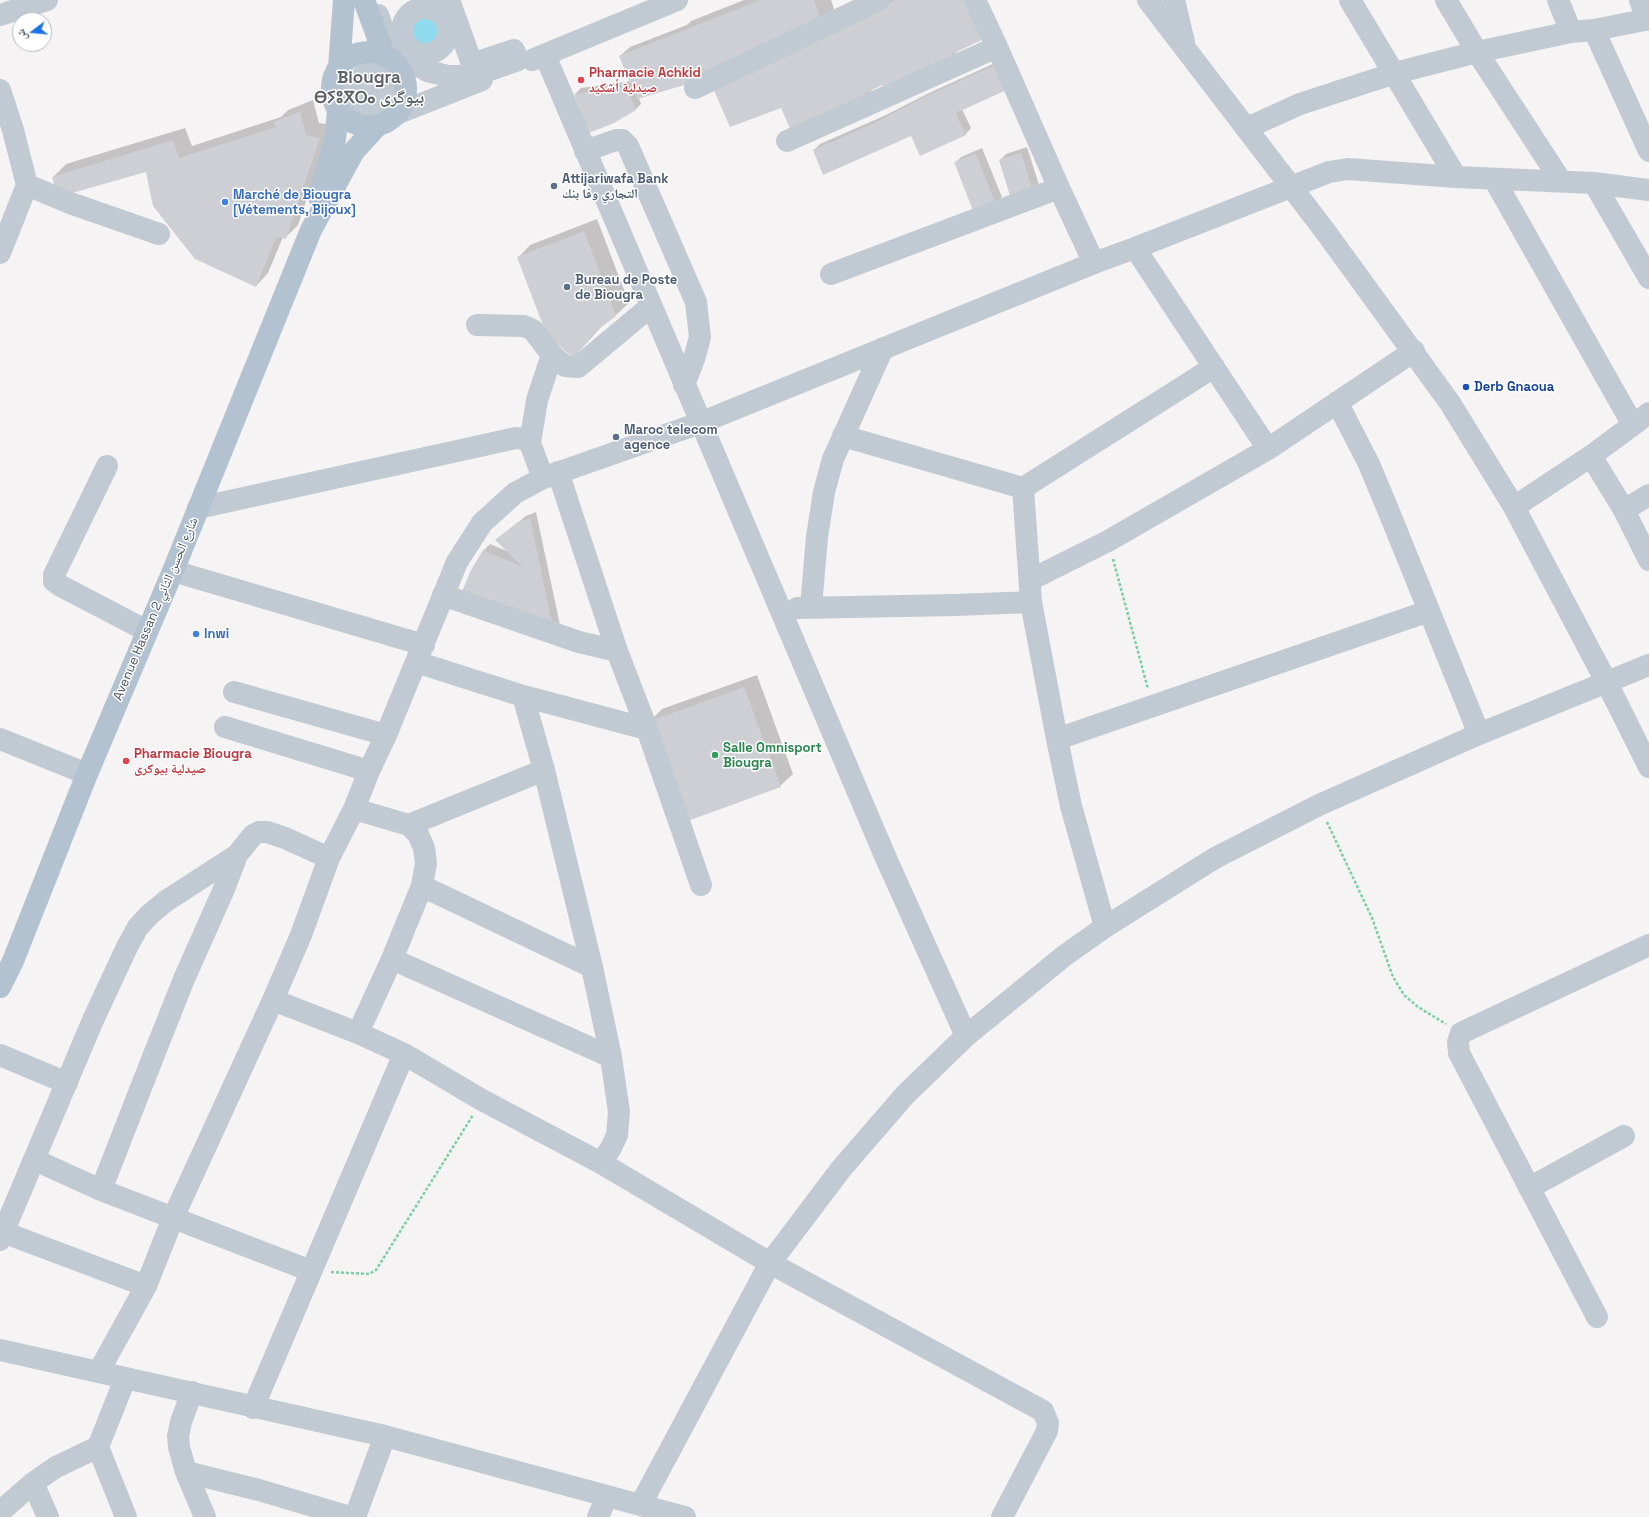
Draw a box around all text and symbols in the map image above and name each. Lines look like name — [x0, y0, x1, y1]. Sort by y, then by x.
north arrow — [12, 12, 52, 52]
text: ش — [13, 28, 30, 43]
place label: Pharmacie Achkid صيدلية أشكيد — [589, 65, 701, 96]
district label: Biougra ⴱⵢⵓⴳⵔⴰ بيوگرى — [314, 68, 424, 108]
marker: Pharmacie Achkid صيدلية أشكيد — [576, 75, 586, 85]
place label: Attijariwafa Bank التجاري وفا بنك — [562, 171, 669, 202]
marker: Attijariwafa Bank التجاري وفا بنك — [549, 181, 559, 191]
place label: Marché de Biougra [Vétements, Bijoux] — [233, 187, 356, 218]
marker: Marché de Biougra [Vétements, Bijoux] — [220, 197, 230, 207]
place label: Bureau de Poste de Biougra — [575, 272, 677, 303]
marker: Bureau de Poste de Biougra — [562, 282, 572, 292]
place label: Derb Gnaoua — [1474, 379, 1554, 395]
marker: Derb Gnaoua — [1461, 382, 1471, 392]
place label: Maroc telecom agence — [624, 422, 718, 453]
marker: Maroc telecom agence — [611, 432, 621, 442]
street label: Avenue Hassan 2 شارع الحسن الثاني — [110, 515, 202, 703]
place label: Inwi — [204, 626, 229, 642]
marker: Inwi — [191, 629, 201, 639]
place label: Salle Omnisport Biougra — [723, 740, 822, 771]
place label: Pharmacie Biougra صيدلية بيوكرى — [134, 746, 252, 777]
marker: Salle Omnisport Biougra — [710, 750, 720, 760]
marker: Pharmacie Biougra صيدلية بيوكرى — [121, 756, 131, 766]

